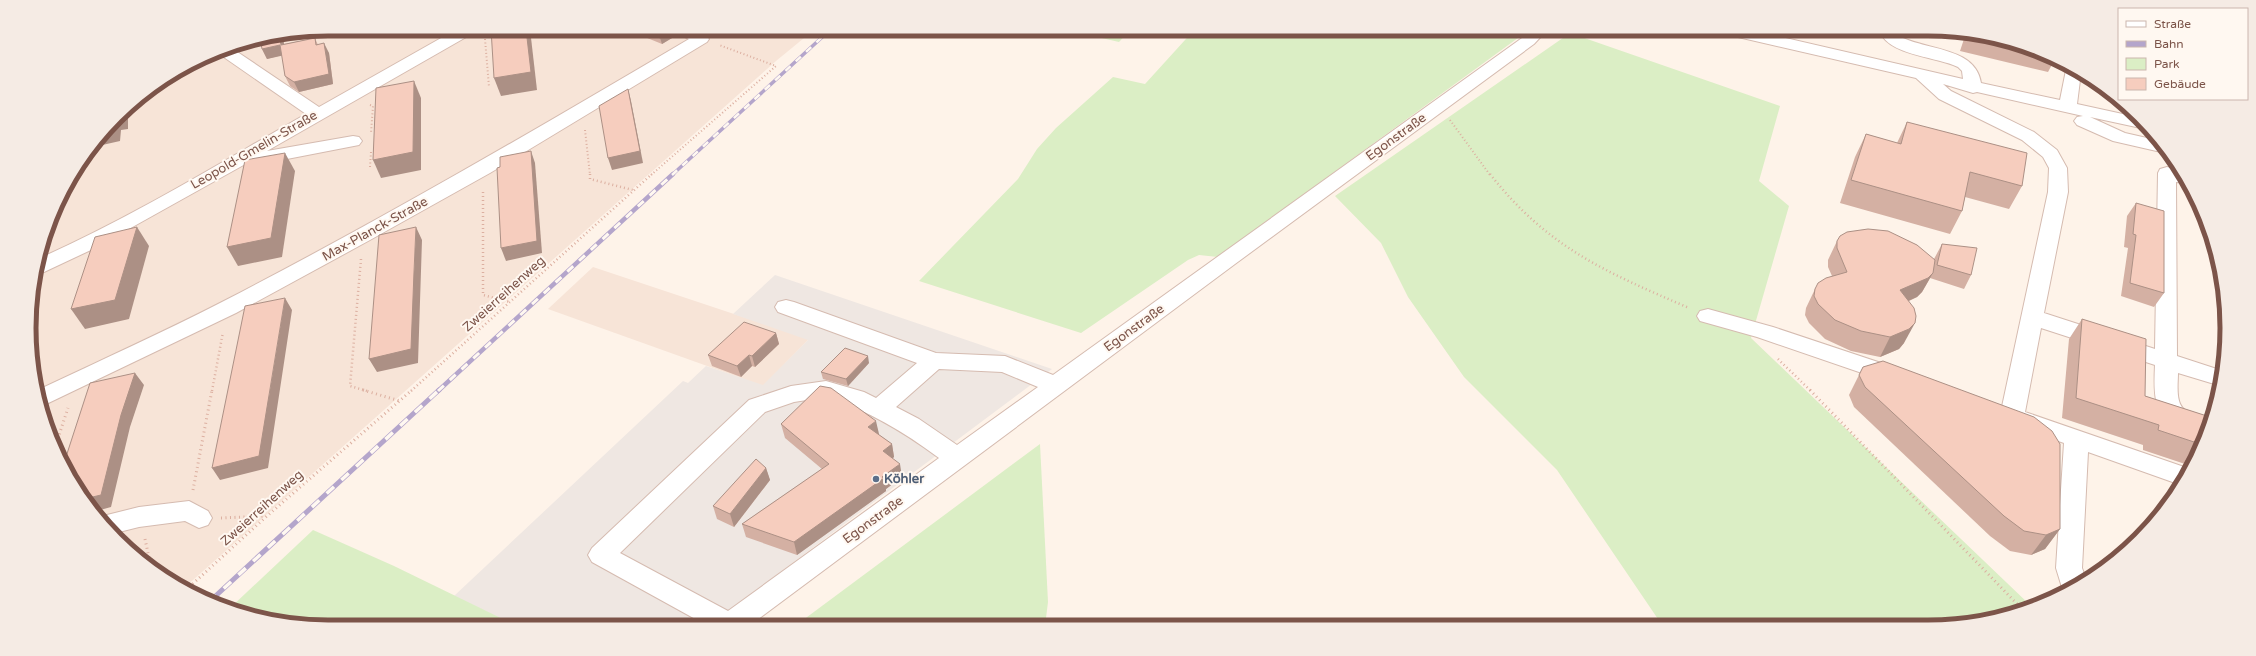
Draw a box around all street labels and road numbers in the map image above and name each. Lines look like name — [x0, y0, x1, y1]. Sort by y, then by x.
street label: Leopold-Gmelin-Straße — [188, 107, 320, 193]
street label: Egonstraße — [1363, 110, 1429, 164]
street label: Max-Planck-Straße — [319, 193, 431, 265]
street label: Zweierreihenweg — [459, 253, 549, 335]
street label: Egonstraße — [1101, 301, 1167, 355]
street label: Zweierreihenweg — [217, 467, 307, 549]
street label: Egonstraße — [840, 493, 906, 547]

